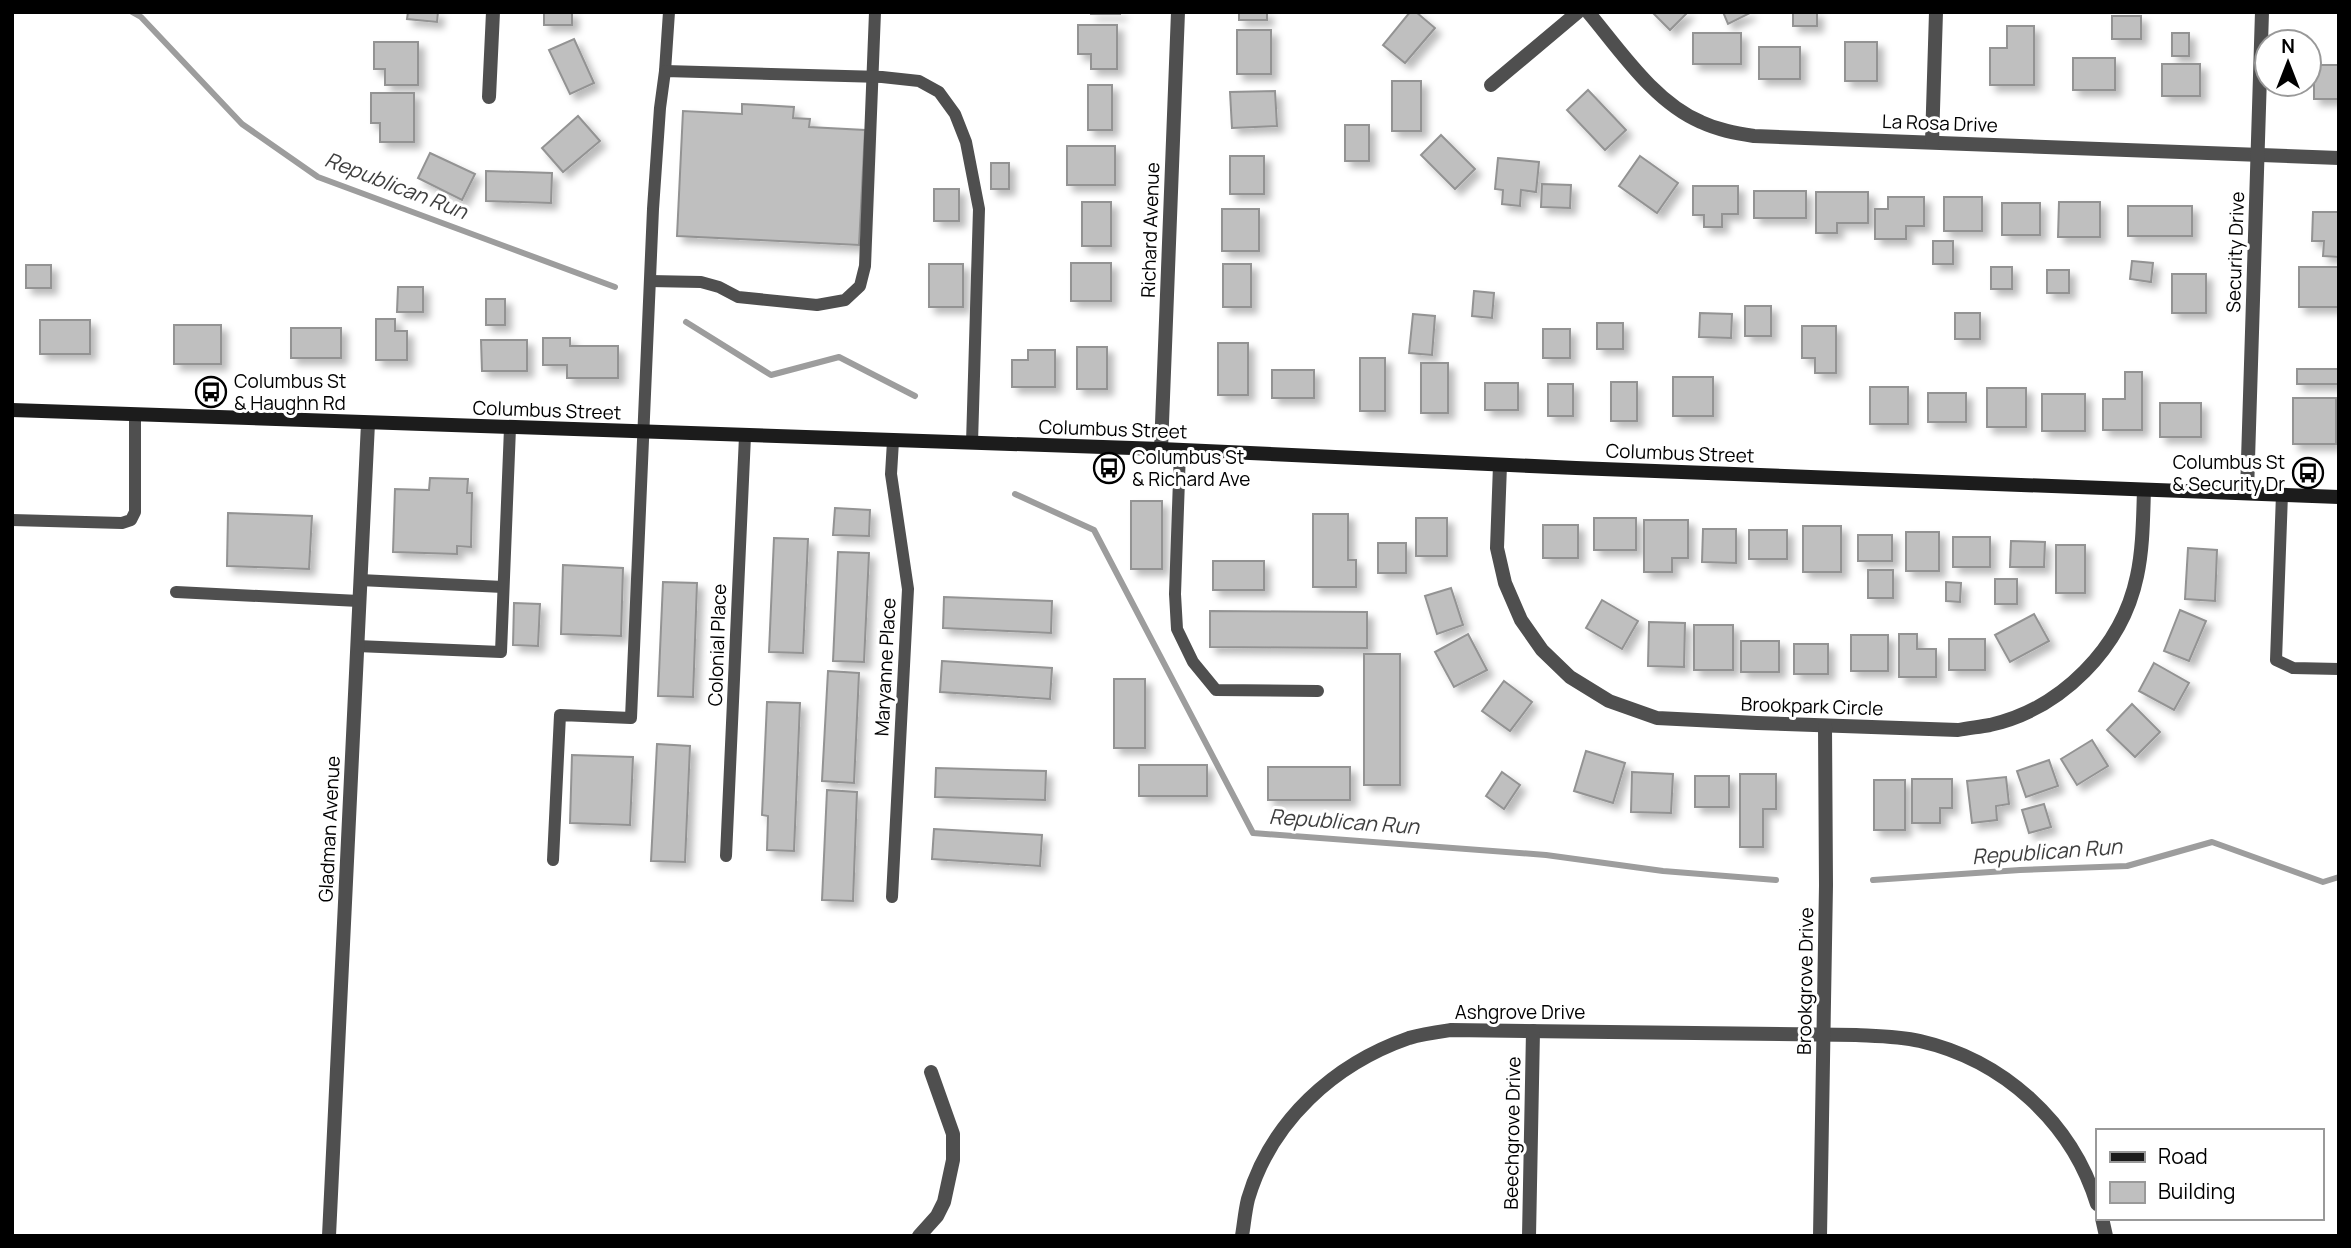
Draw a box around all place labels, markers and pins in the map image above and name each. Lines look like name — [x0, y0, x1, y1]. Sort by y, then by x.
place label: Columbus St & Haughn Rd — [234, 368, 346, 416]
bus stop icon: Columbus St & Haughn Rd — [194, 375, 228, 409]
place label: Columbus St & Richard Ave — [1132, 444, 1250, 492]
place label: Columbus St & Security Dr — [2172, 449, 2285, 497]
bus stop icon: Columbus St & Richard Ave — [1092, 451, 1126, 485]
bus stop icon: Columbus St & Security Dr — [2291, 456, 2325, 490]

